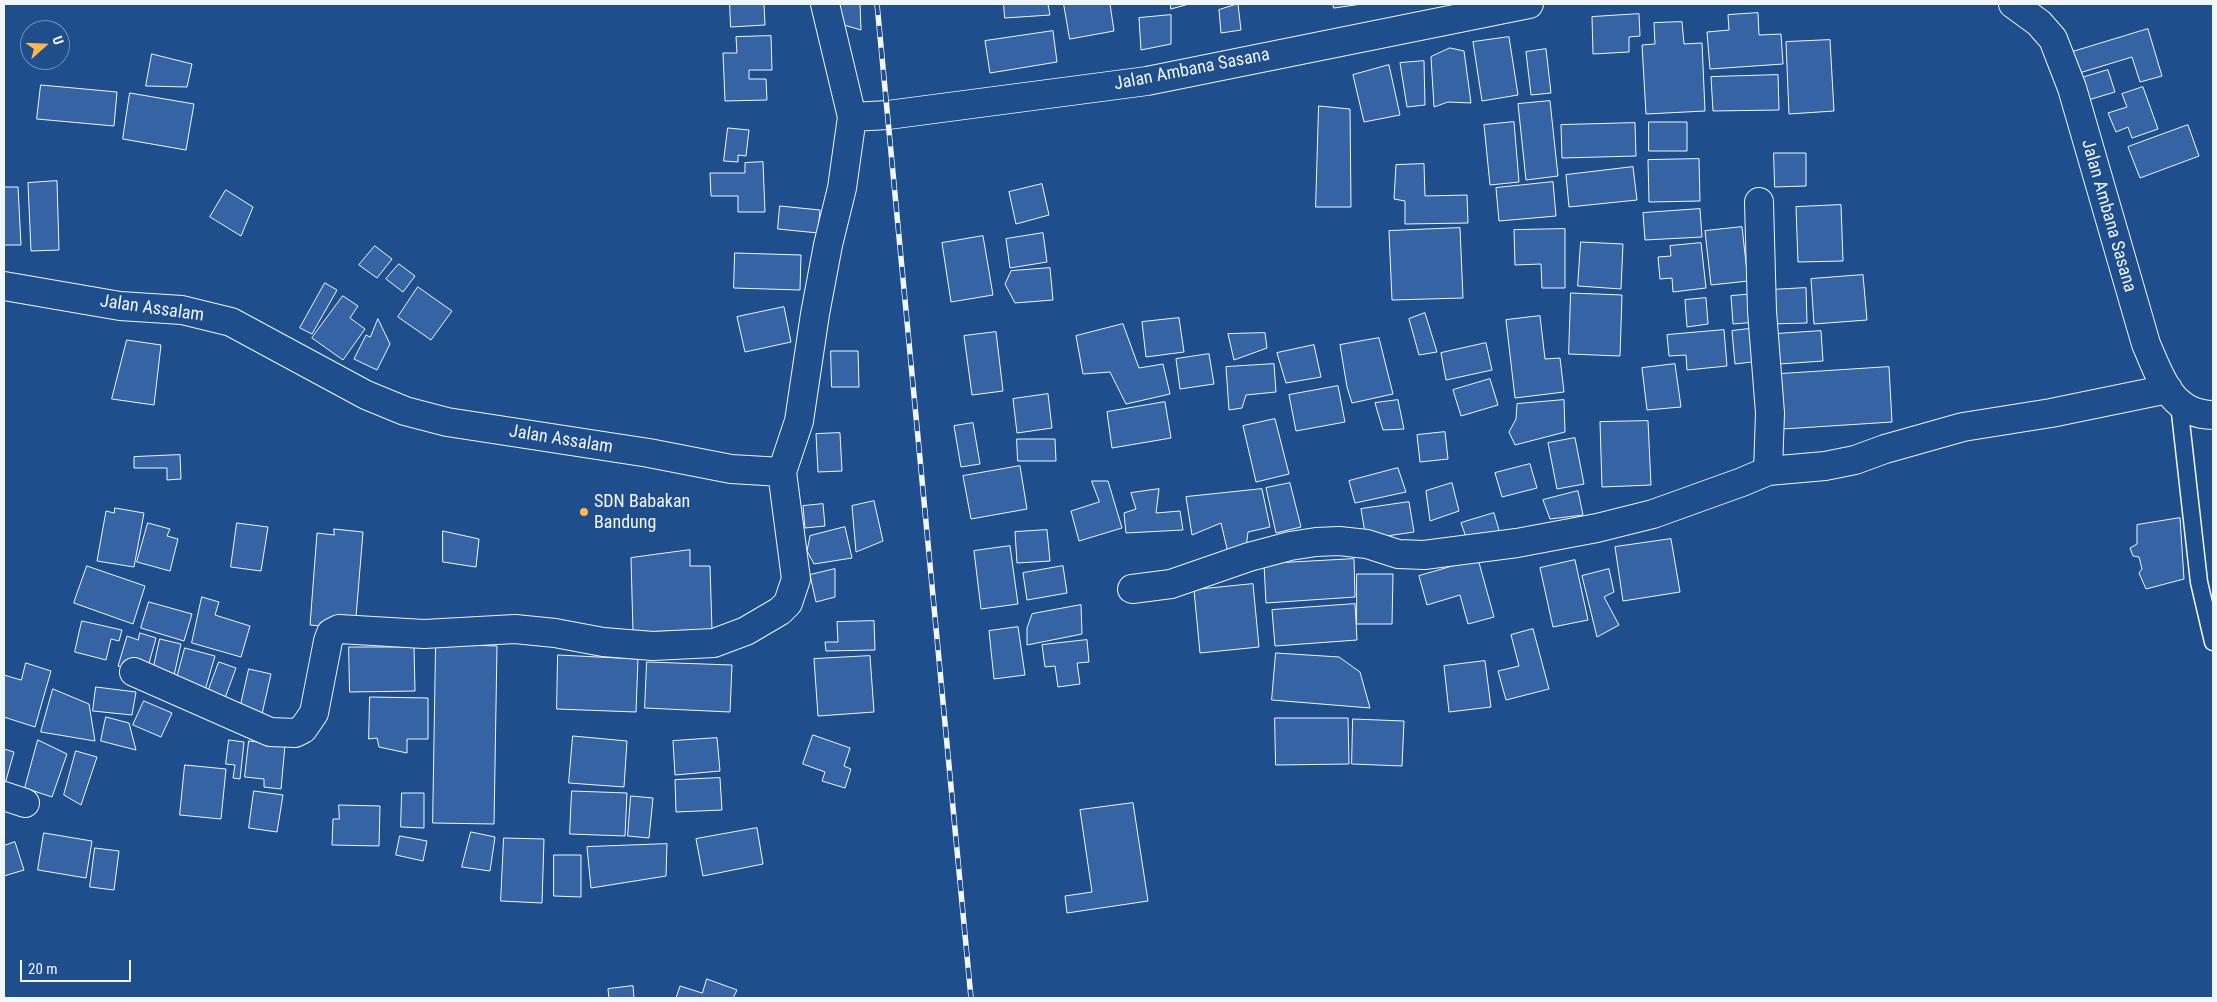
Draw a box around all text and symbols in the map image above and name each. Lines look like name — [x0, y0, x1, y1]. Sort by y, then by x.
north arrow — [20, 20, 70, 70]
text: U — [49, 34, 67, 47]
street label: Jalan Ambana Sasana — [1112, 44, 1272, 96]
street label: Jalan Ambana Sasana — [2076, 137, 2140, 295]
street label: Jalan Assalam — [99, 291, 205, 327]
street label: Jalan Assalam — [508, 421, 614, 459]
place label: SDN Babakan Bandung — [594, 491, 690, 534]
marker: SDN Babakan Bandung — [578, 506, 590, 518]
scale bar — [22, 950, 134, 982]
text: 20 m — [28, 960, 58, 978]

